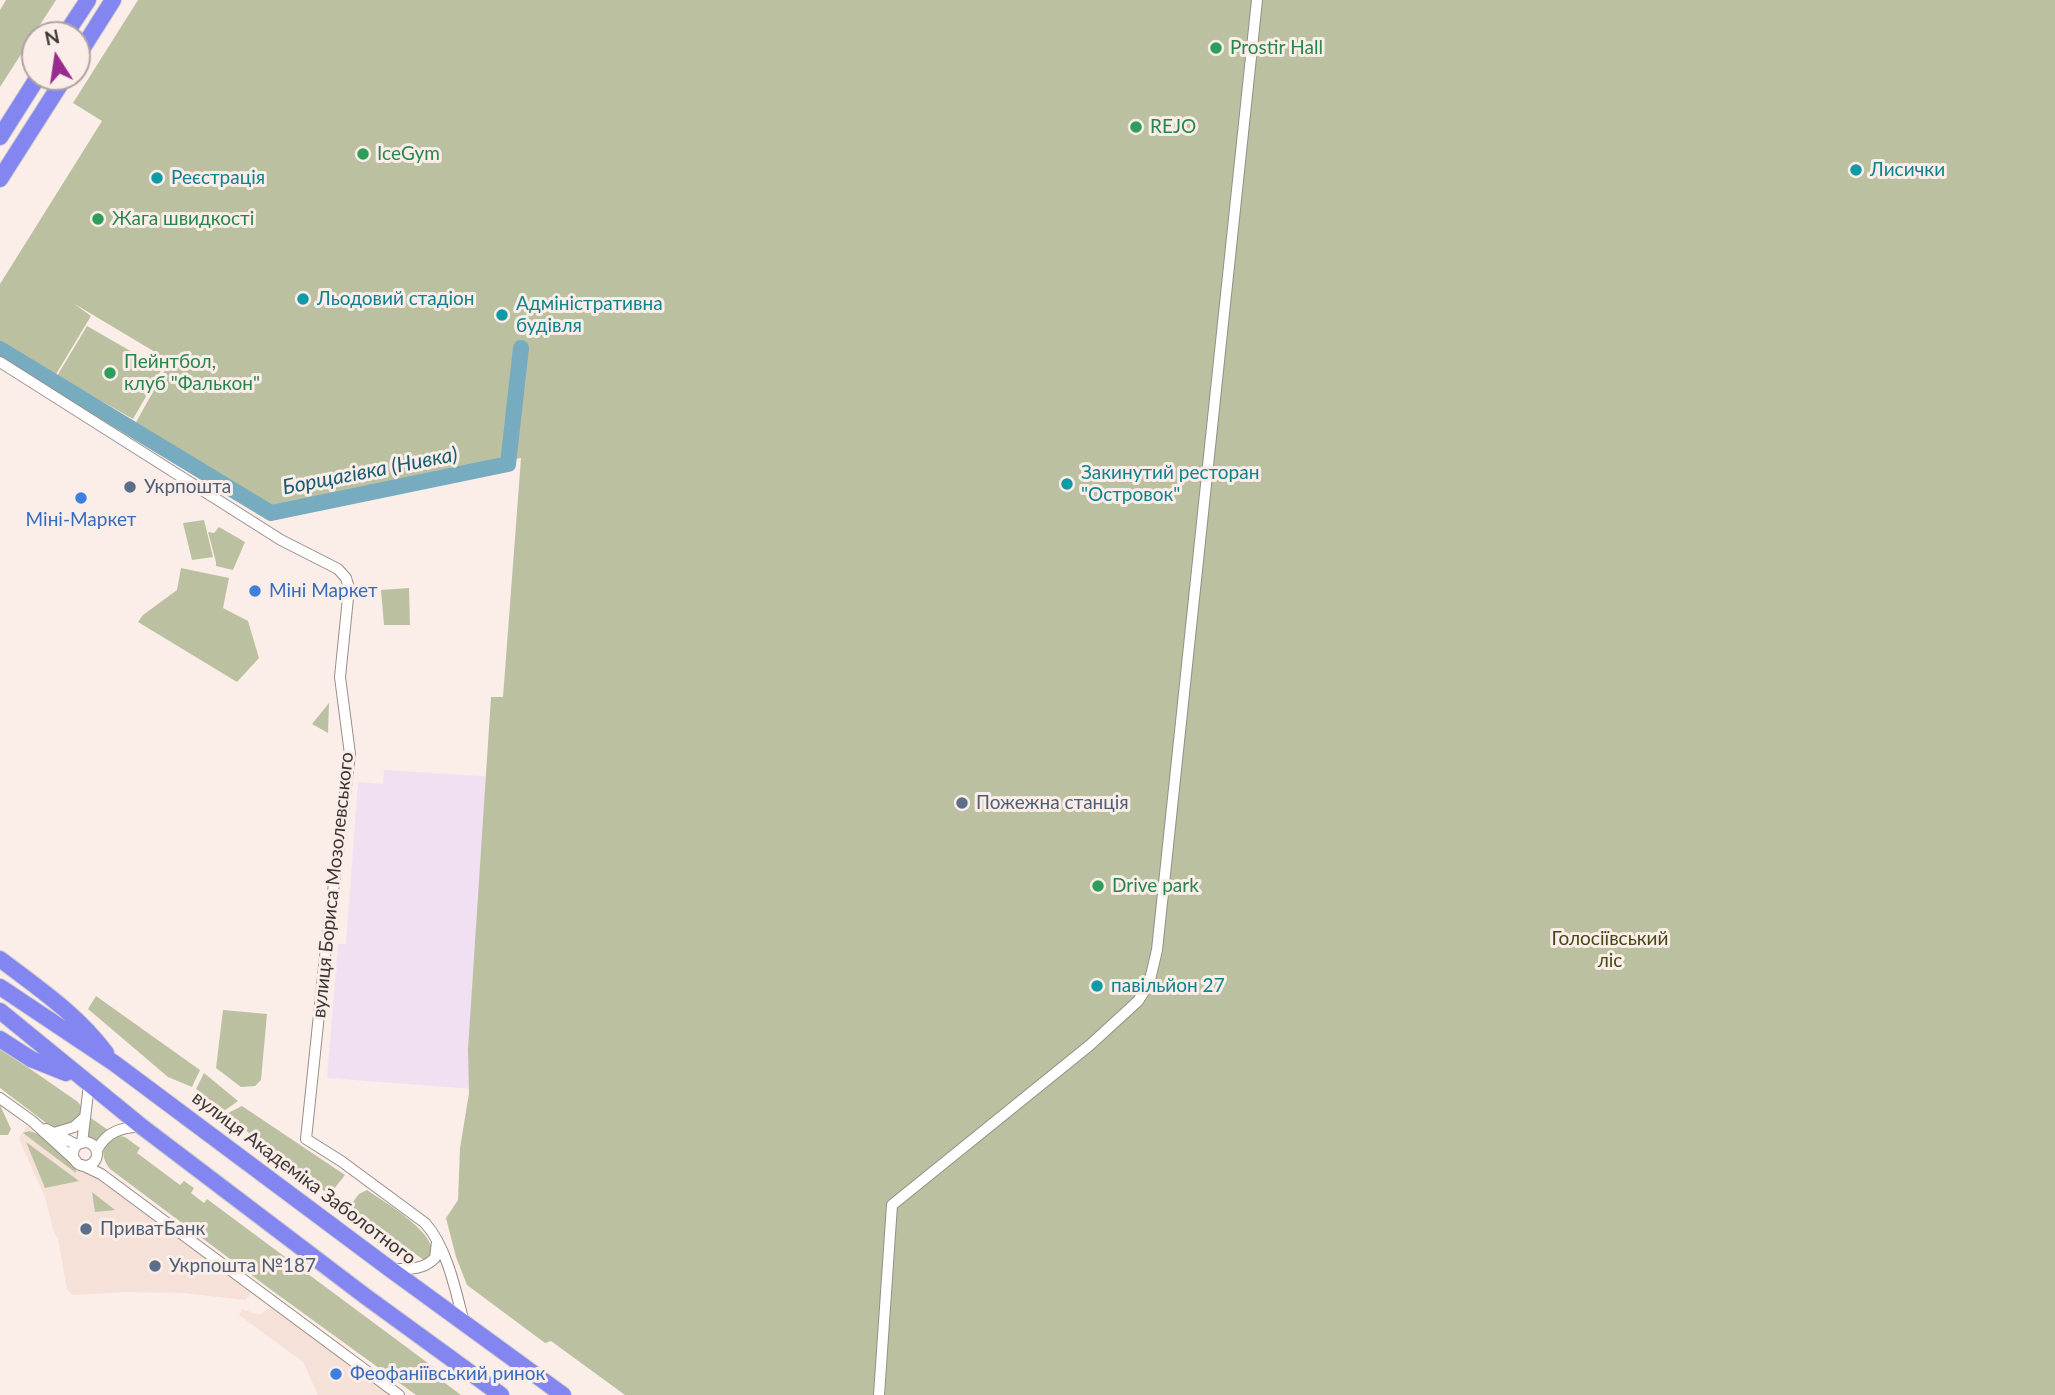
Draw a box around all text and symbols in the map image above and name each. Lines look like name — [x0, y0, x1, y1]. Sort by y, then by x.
north arrow — [21, 21, 91, 91]
text: N — [42, 24, 61, 50]
place label: Prostir Hall — [1230, 37, 1323, 59]
marker: Prostir Hall — [1208, 40, 1224, 56]
place label: REJO — [1150, 116, 1196, 138]
marker: REJO — [1128, 119, 1144, 135]
place label: IceGym — [377, 143, 440, 165]
marker: IceGym — [355, 146, 371, 162]
place label: Лисички — [1870, 159, 1945, 181]
marker: Лисички — [1848, 162, 1864, 178]
place label: Реєстрація — [171, 167, 265, 189]
marker: Реєстрація — [149, 170, 165, 186]
place label: Жага швидкості — [112, 208, 254, 230]
marker: Жага швидкості — [90, 211, 106, 227]
place label: Льодовий стадіон — [317, 288, 474, 310]
marker: Льодовий стадіон — [295, 291, 311, 307]
place label: Адміністративна будівля — [516, 293, 663, 337]
marker: Адміністративна будівля — [494, 307, 510, 323]
place label: Пейнтбол, клуб "Фалькон" — [124, 351, 260, 395]
marker: Пейнтбол, клуб "Фалькон" — [102, 365, 118, 381]
water label: Борщагівка (Нивка) — [280, 442, 460, 500]
place label: Закинутий ресторан "Островок" — [1081, 462, 1259, 506]
place label: Укрпошта — [144, 476, 231, 498]
marker: Закинутий ресторан "Островок" — [1059, 476, 1075, 492]
marker: Укрпошта — [122, 479, 138, 495]
marker: Міні-Маркет — [73, 490, 89, 506]
place label: Міні-Маркет — [26, 509, 136, 531]
place label: Міні Маркет — [269, 580, 378, 602]
marker: Міні Маркет — [247, 583, 263, 599]
street label: вулиця Бориса Мозолевського — [308, 751, 358, 1019]
place label: Пожежна станція — [976, 792, 1129, 814]
marker: Пожежна станція — [954, 795, 970, 811]
place label: Drive park — [1112, 875, 1199, 897]
marker: Drive park — [1090, 878, 1106, 894]
park label: Голосіївський ліс — [1552, 928, 1668, 972]
place label: павільйон 27 — [1111, 975, 1225, 997]
marker: павільйон 27 — [1089, 978, 1105, 994]
street label: вулиця Академіка Заболотного — [188, 1086, 420, 1270]
place label: ПриватБанк — [100, 1218, 205, 1240]
marker: ПриватБанк — [78, 1221, 94, 1237]
place label: Укрпошта №187 — [169, 1255, 316, 1277]
marker: Укрпошта №187 — [147, 1258, 163, 1274]
place label: Феофаніївський ринок — [350, 1363, 545, 1385]
marker: Феофаніївський ринок — [328, 1366, 344, 1382]

